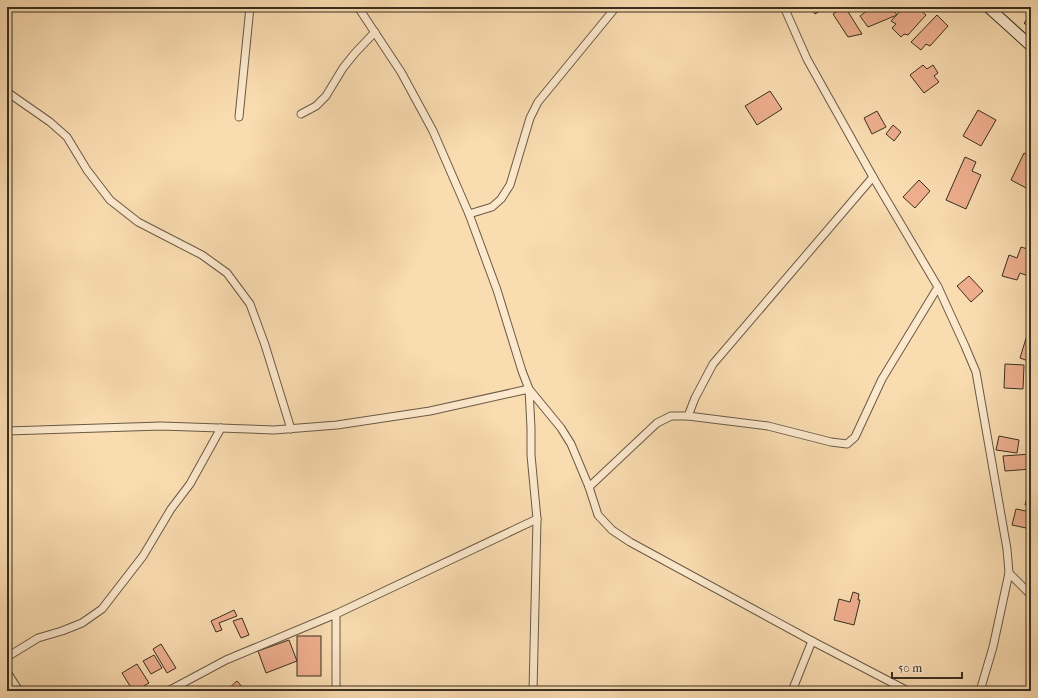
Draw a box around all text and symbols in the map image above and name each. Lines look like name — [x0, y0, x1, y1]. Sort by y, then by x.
scale bar — [892, 654, 962, 680]
text: 50 m — [898, 661, 922, 675]

